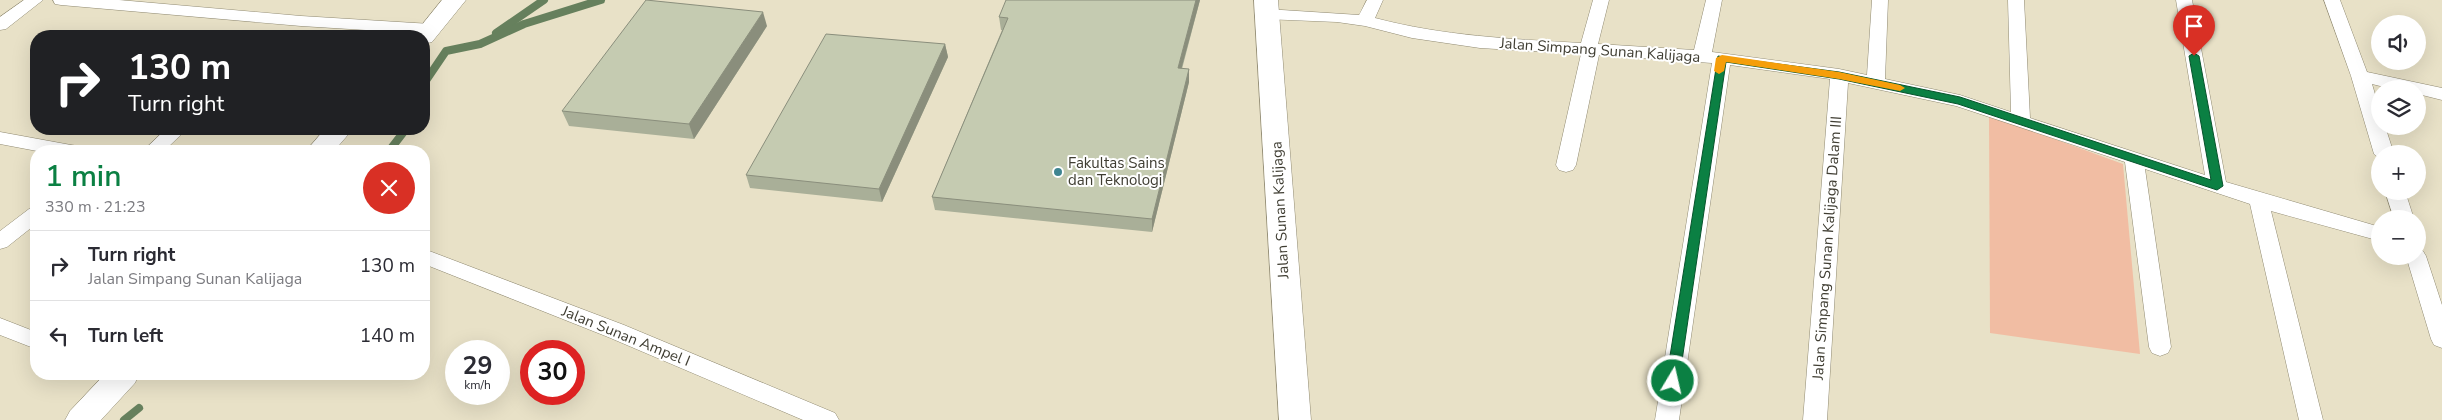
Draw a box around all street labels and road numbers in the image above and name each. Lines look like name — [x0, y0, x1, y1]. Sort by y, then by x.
street label: Jalan Simpang Sunan Kalijaga — [1498, 33, 1701, 67]
street label: Jalan Simpang Sunan Kalijaga Dalam III — [1808, 115, 1846, 382]
street label: Jalan Sunan Kalijaga — [1266, 141, 1294, 280]
street label: Jalan Sunan Ampel I — [558, 301, 693, 371]

